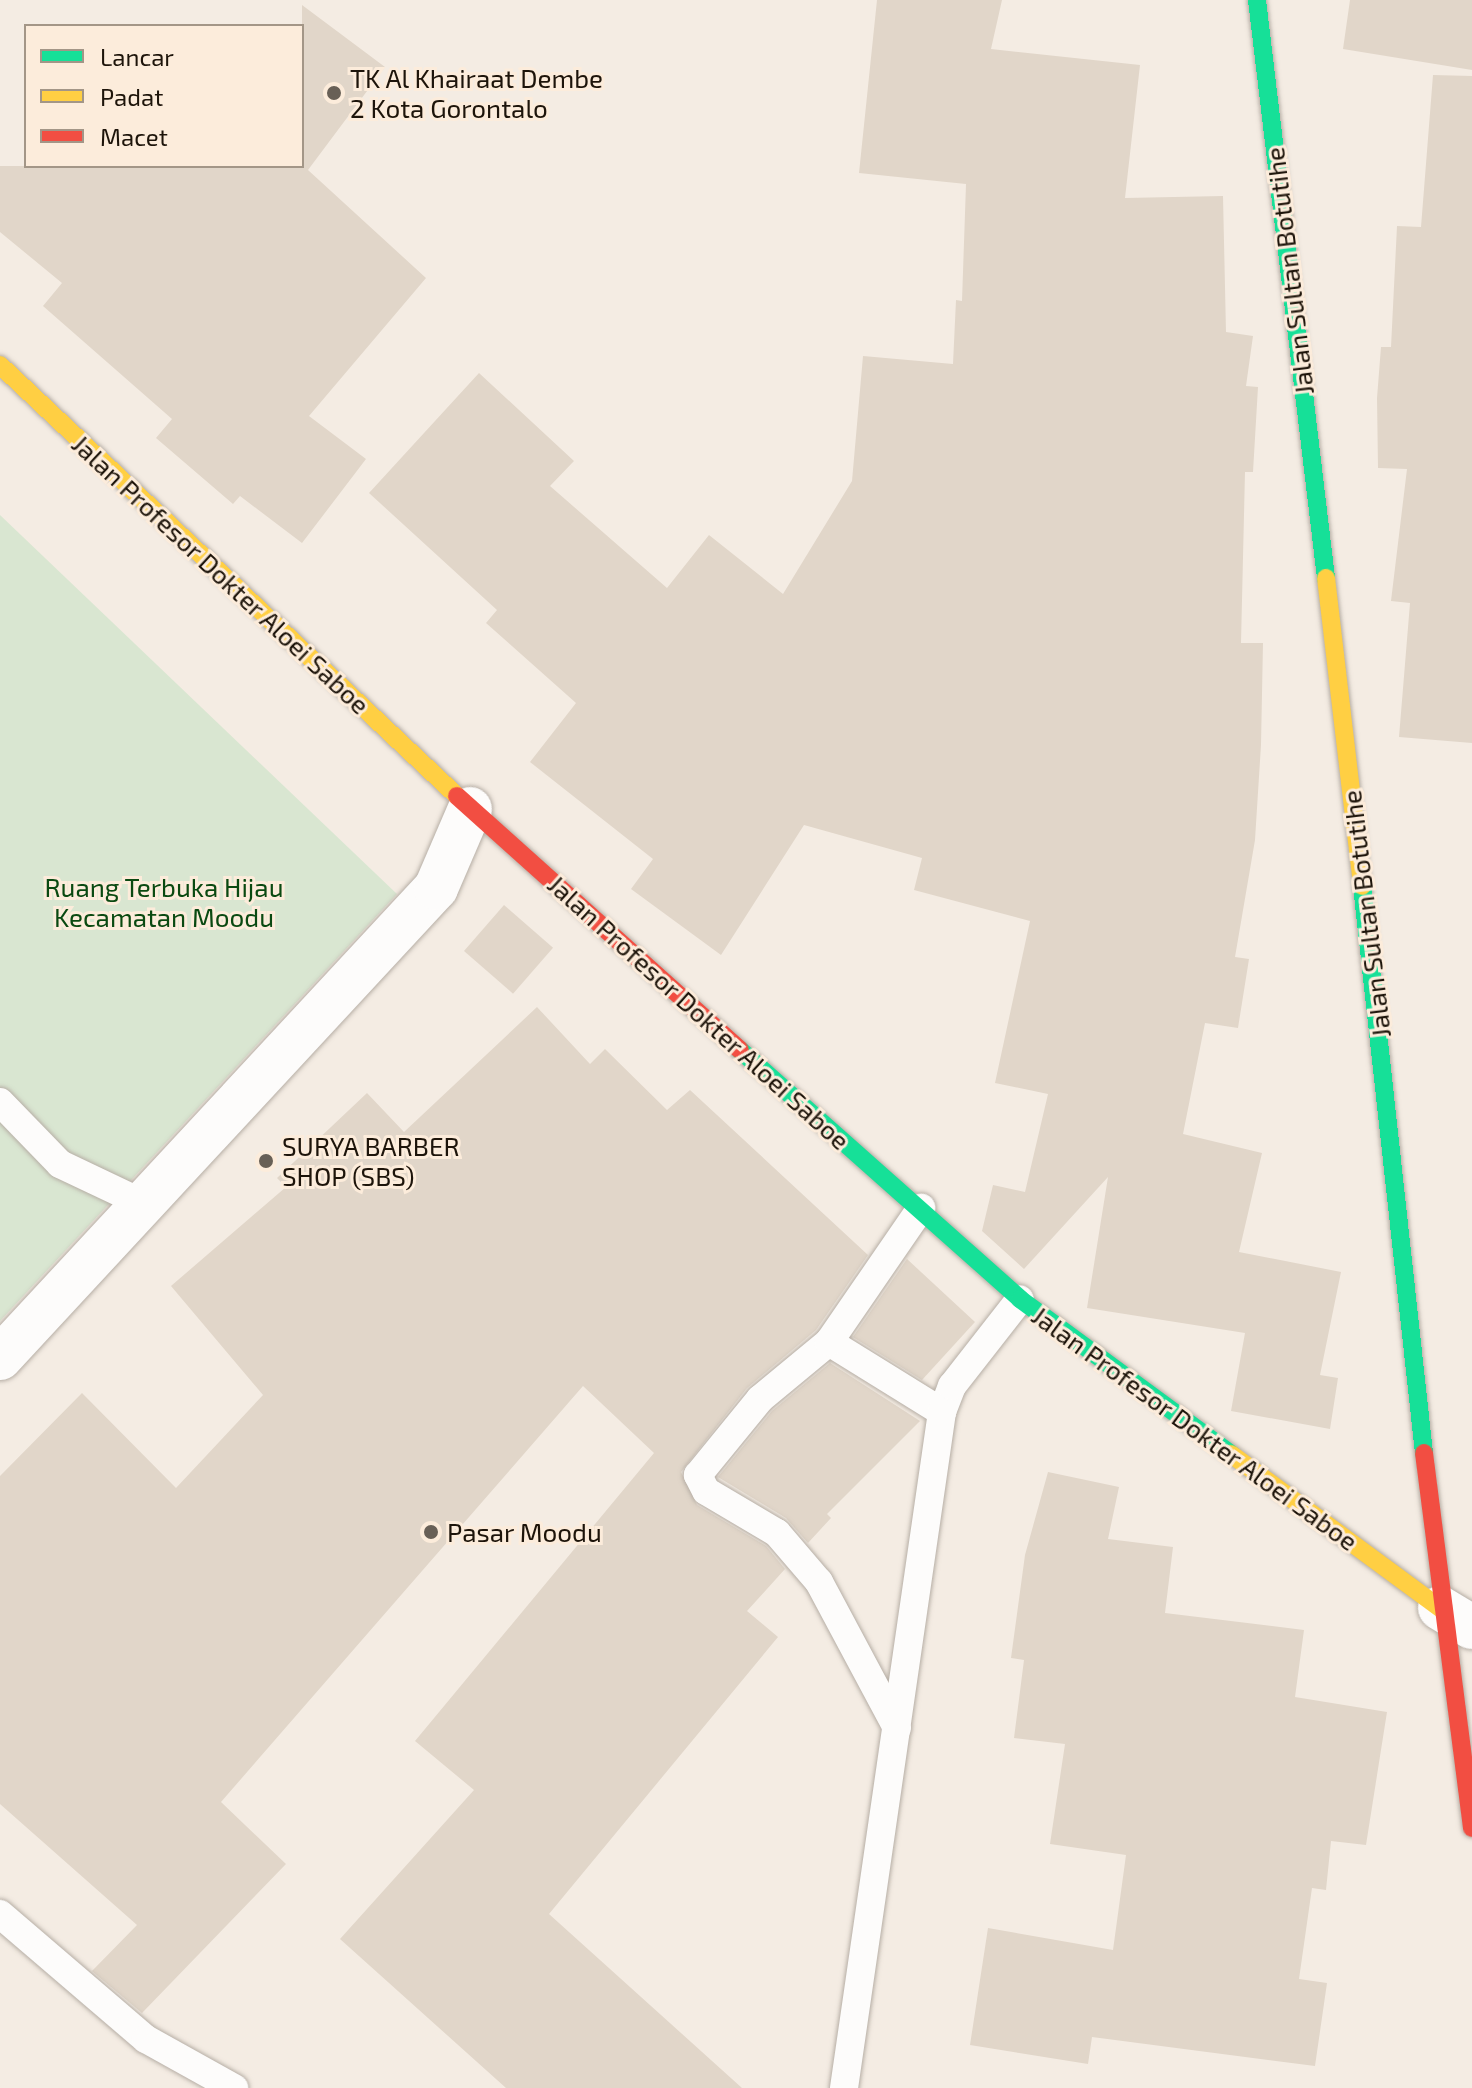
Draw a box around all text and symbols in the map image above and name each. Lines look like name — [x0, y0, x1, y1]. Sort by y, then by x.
legend — [24, 24, 304, 168]
text: Lancar — [100, 42, 174, 71]
place label: TK Al Khairaat Dembe 2 Kota Gorontalo — [350, 62, 605, 124]
text: Padat — [100, 82, 163, 111]
marker: TK Al Khairaat Dembe 2 Kota Gorontalo — [325, 84, 343, 102]
text: Macet — [100, 122, 168, 151]
street label: Jalan Sultan Botutihe — [1258, 146, 1320, 396]
street label: Jalan Profesor Dokter Aloei Saboe — [65, 427, 377, 721]
street label: Jalan Sultan Botutihe — [1335, 789, 1397, 1039]
street label: Jalan Profesor Dokter Aloei Saboe — [541, 868, 857, 1156]
park label: Ruang Terbuka Hijau Kecamatan Moodu — [44, 871, 284, 932]
place label: SURYA BARBER SHOP (SBS) — [282, 1130, 460, 1192]
marker: SURYA BARBER SHOP (SBS) — [257, 1152, 275, 1170]
street label: Jalan Profesor Dokter Aloei Saboe — [1025, 1299, 1365, 1557]
place label: Pasar Moodu — [447, 1516, 602, 1548]
marker: Pasar Moodu — [422, 1523, 440, 1541]

